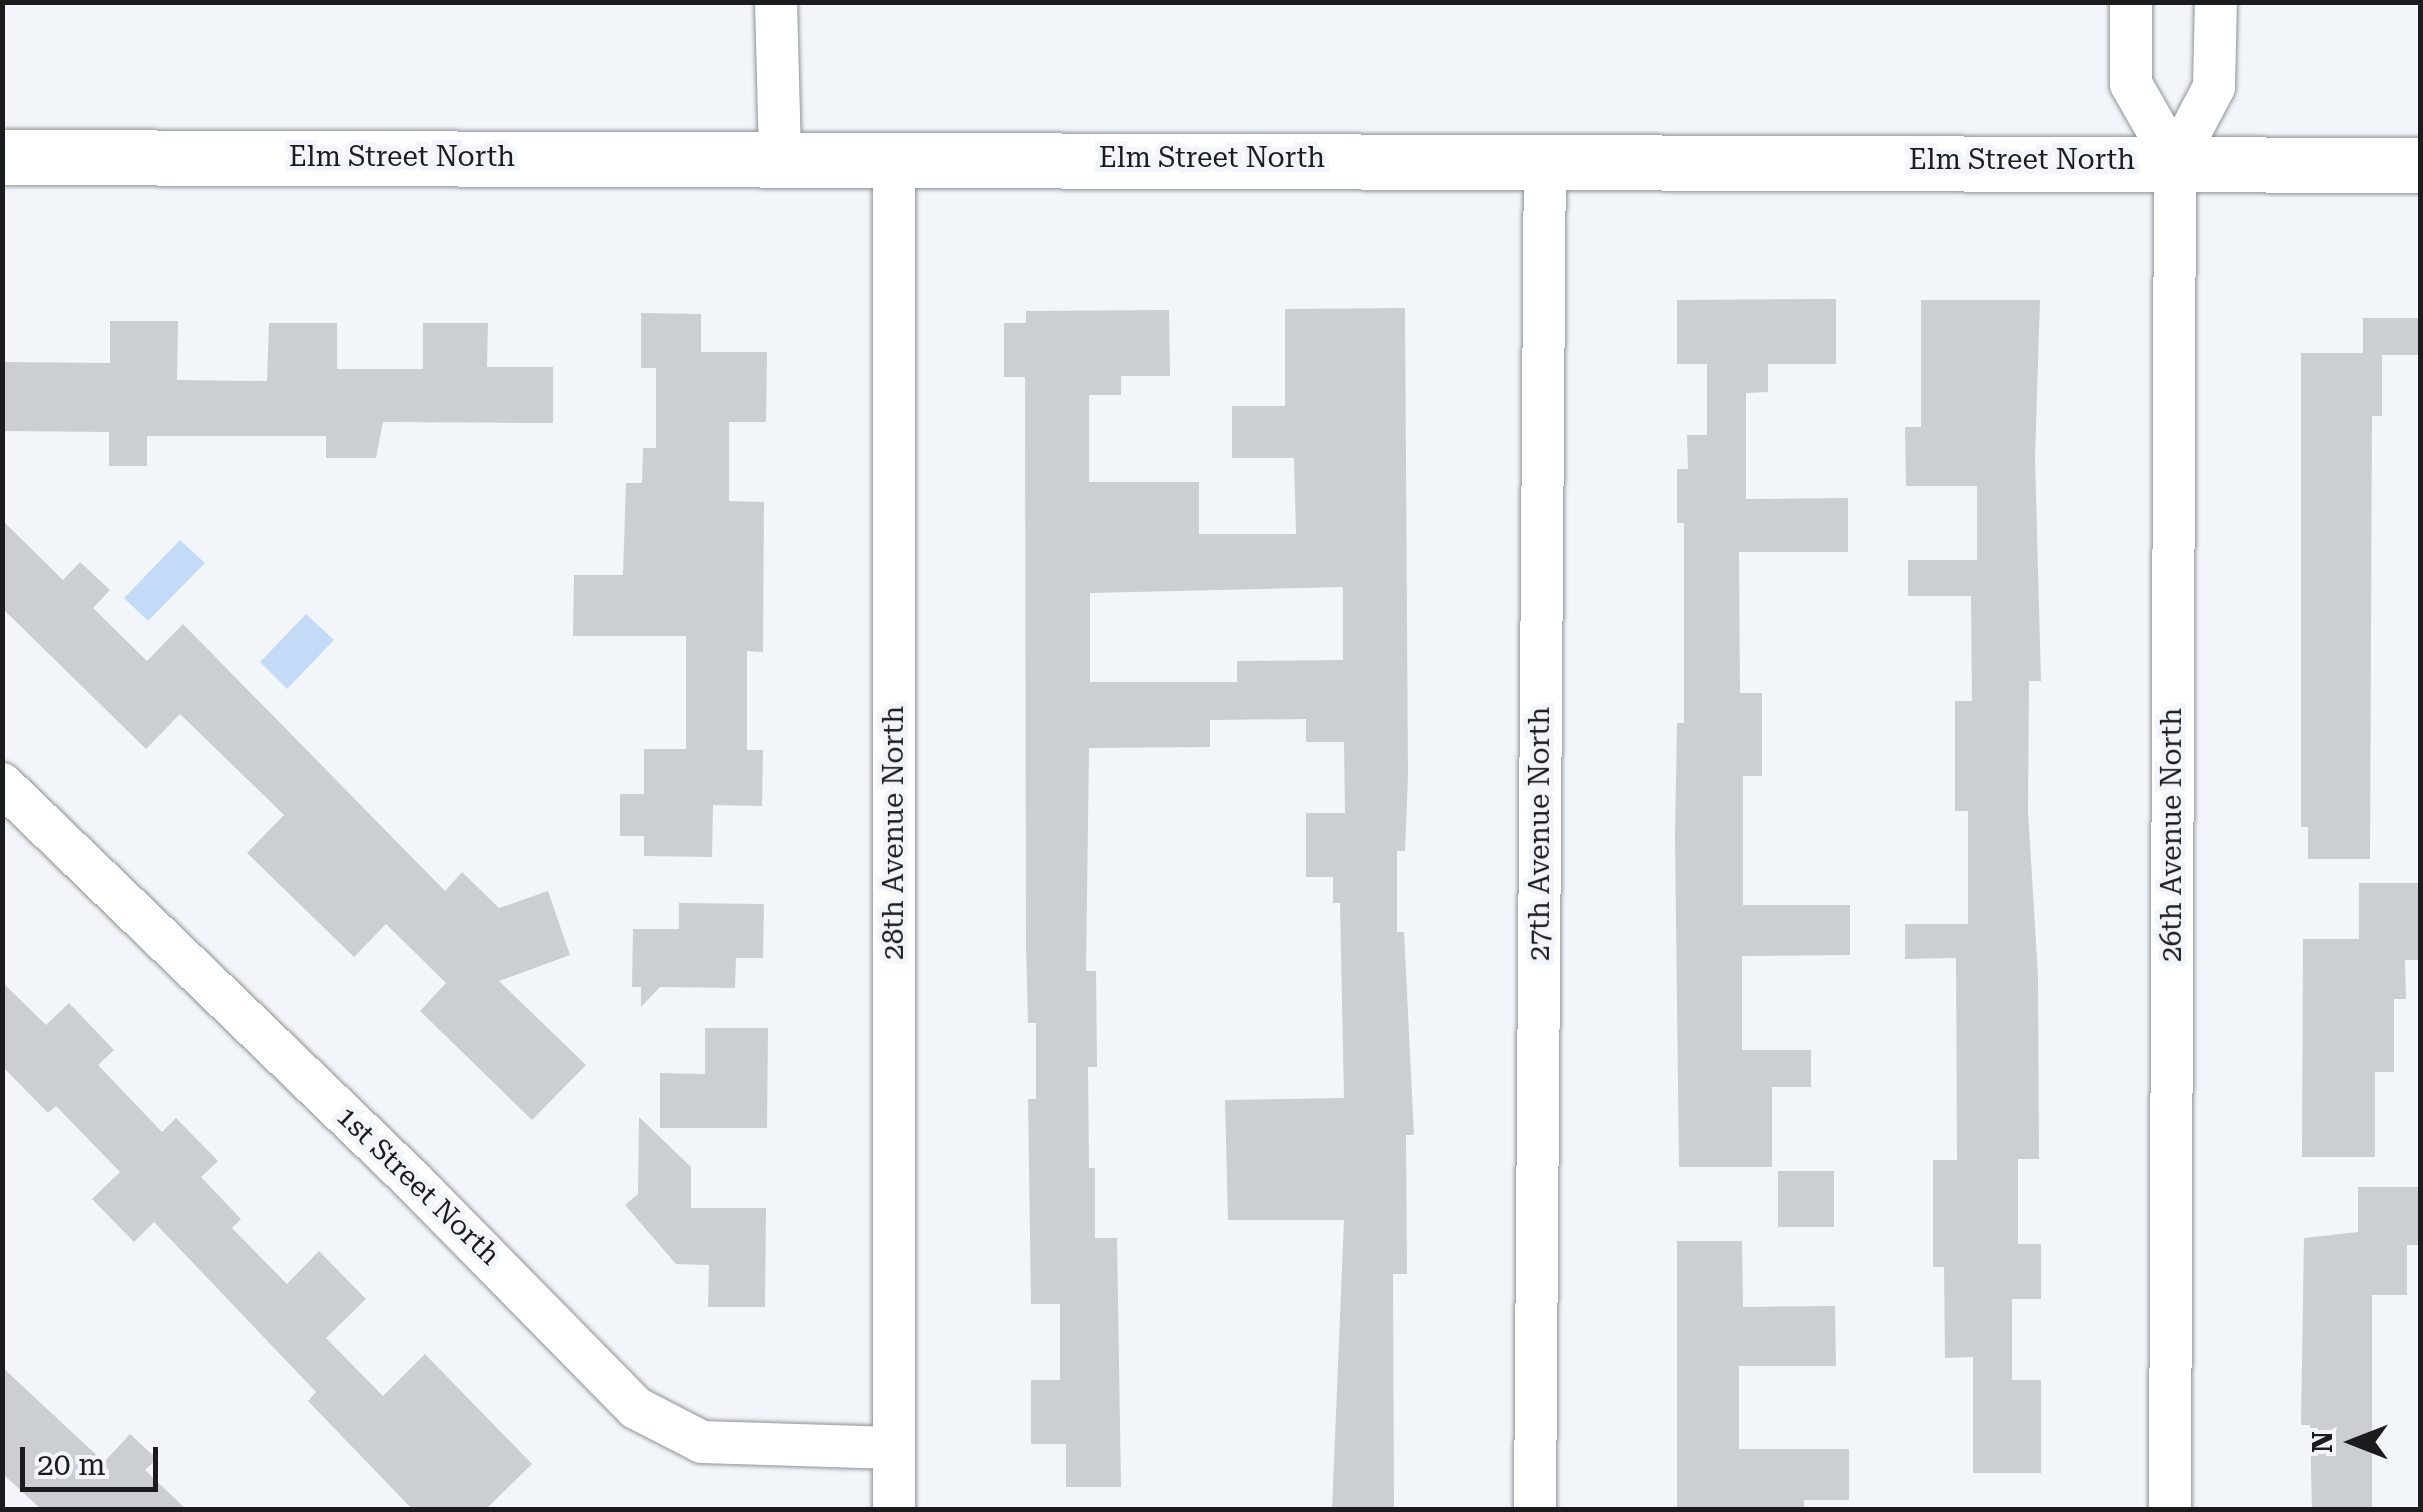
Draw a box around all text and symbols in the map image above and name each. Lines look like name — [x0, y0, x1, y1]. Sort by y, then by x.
street label: Elm Street North — [289, 140, 515, 174]
street label: Elm Street North — [1099, 141, 1325, 175]
street label: Elm Street North — [1909, 143, 2135, 177]
street label: 28th Avenue North — [877, 706, 911, 960]
street label: 27th Avenue North — [1523, 707, 1557, 961]
street label: 26th Avenue North — [2155, 708, 2189, 962]
street label: 1st Street North — [329, 1100, 507, 1272]
north arrow — [2303, 1392, 2403, 1492]
scale bar — [25, 1427, 162, 1489]
text: N — [2306, 1431, 2339, 1453]
text: 20 m — [37, 1447, 106, 1482]

